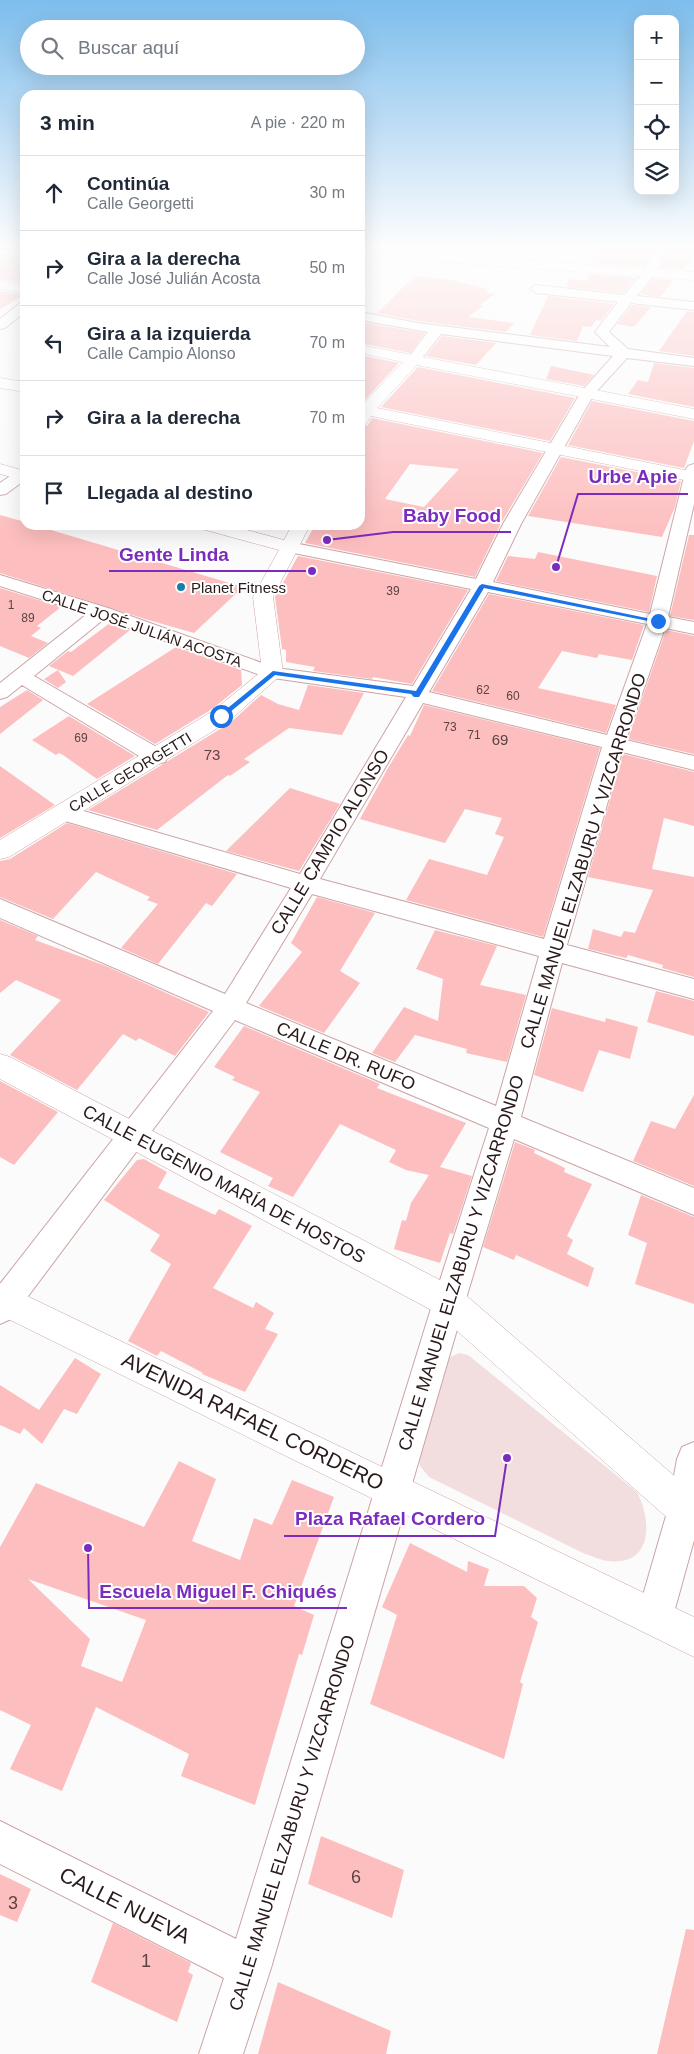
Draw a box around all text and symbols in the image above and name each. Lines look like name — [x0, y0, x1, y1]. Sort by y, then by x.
map controls — [634, 15, 679, 195]
button: + — [634, 15, 679, 60]
search box — [20, 20, 365, 75]
icon: search — [38, 34, 66, 62]
text: Buscar aquí — [78, 37, 179, 58]
button: − — [634, 60, 679, 105]
button: locate — [634, 105, 679, 150]
text: 3 min — [40, 111, 95, 134]
text: A pie · 220 m — [251, 114, 345, 131]
button: layers — [634, 150, 679, 195]
text: Continúa — [87, 173, 169, 194]
icon: ahead — [40, 179, 68, 207]
text: 30 m — [309, 184, 345, 201]
text: Calle Georgetti — [87, 195, 194, 212]
text: Gira a la derecha — [87, 248, 240, 269]
icon: right — [40, 254, 68, 282]
text: 50 m — [309, 259, 345, 276]
text: Calle José Julián Acosta — [87, 270, 260, 287]
text: Gira a la izquierda — [87, 323, 251, 344]
icon: left — [40, 329, 68, 357]
text: 70 m — [309, 334, 345, 351]
text: Calle Campio Alonso — [87, 345, 236, 362]
icon: right — [40, 404, 68, 432]
text: Gira a la derecha — [87, 407, 240, 428]
text: 70 m — [309, 409, 345, 426]
callout: Urbe Apie — [578, 460, 688, 494]
text: Urbe Apie — [588, 466, 678, 487]
icon: arrive — [40, 479, 68, 507]
text: Llegada al destino — [87, 482, 253, 503]
callout: Baby Food — [393, 498, 511, 532]
text: Baby Food — [403, 505, 501, 526]
callout: Gente Linda — [109, 537, 239, 571]
text: Gente Linda — [119, 544, 229, 565]
place label: Planet Fitness — [191, 579, 286, 596]
marker: Planet Fitness — [175, 581, 187, 593]
house number: 39 — [386, 584, 400, 598]
street label: CALLE JOSÉ JULIÁN ACOSTA — [40, 586, 244, 670]
house number: 1 — [8, 598, 15, 612]
route end — [647, 610, 670, 633]
house number: 89 — [21, 611, 35, 625]
street label: CALLE MANUEL ELZABURU Y VIZCARRONDO — [516, 671, 650, 1051]
house number: 62 — [476, 683, 490, 697]
house number: 60 — [506, 689, 520, 703]
route start — [210, 705, 233, 728]
house number: 73 — [443, 720, 457, 734]
house number: 71 — [467, 728, 481, 742]
street label: CALLE GEORGETTI — [66, 729, 194, 815]
house number: 69 — [74, 731, 88, 745]
house number: 69 — [492, 731, 508, 748]
house number: 73 — [204, 746, 220, 763]
street label: CALLE CAMPIO ALONSO — [267, 746, 393, 938]
street label: CALLE DR. RUFO — [274, 1018, 418, 1094]
street label: CALLE MANUEL ELZABURU Y VIZCARRONDO — [394, 1073, 528, 1453]
street label: CALLE EUGENIO MARÍA DE HOSTOS — [79, 1101, 369, 1267]
street label: AVENIDA RAFAEL CORDERO — [118, 1347, 388, 1495]
callout: Plaza Rafael Cordero — [284, 1502, 495, 1536]
text: Plaza Rafael Cordero — [295, 1508, 485, 1529]
callout: Escuela Miguel F. Chiqués — [89, 1574, 347, 1608]
text: Escuela Miguel F. Chiqués — [99, 1581, 337, 1602]
street label: CALLE MANUEL ELZABURU Y VIZCARRONDO — [225, 1633, 359, 2013]
street label: CALLE NUEVA — [56, 1862, 194, 1948]
house number: 6 — [351, 1867, 361, 1887]
house number: 3 — [8, 1893, 18, 1913]
house number: 1 — [141, 1951, 151, 1971]

